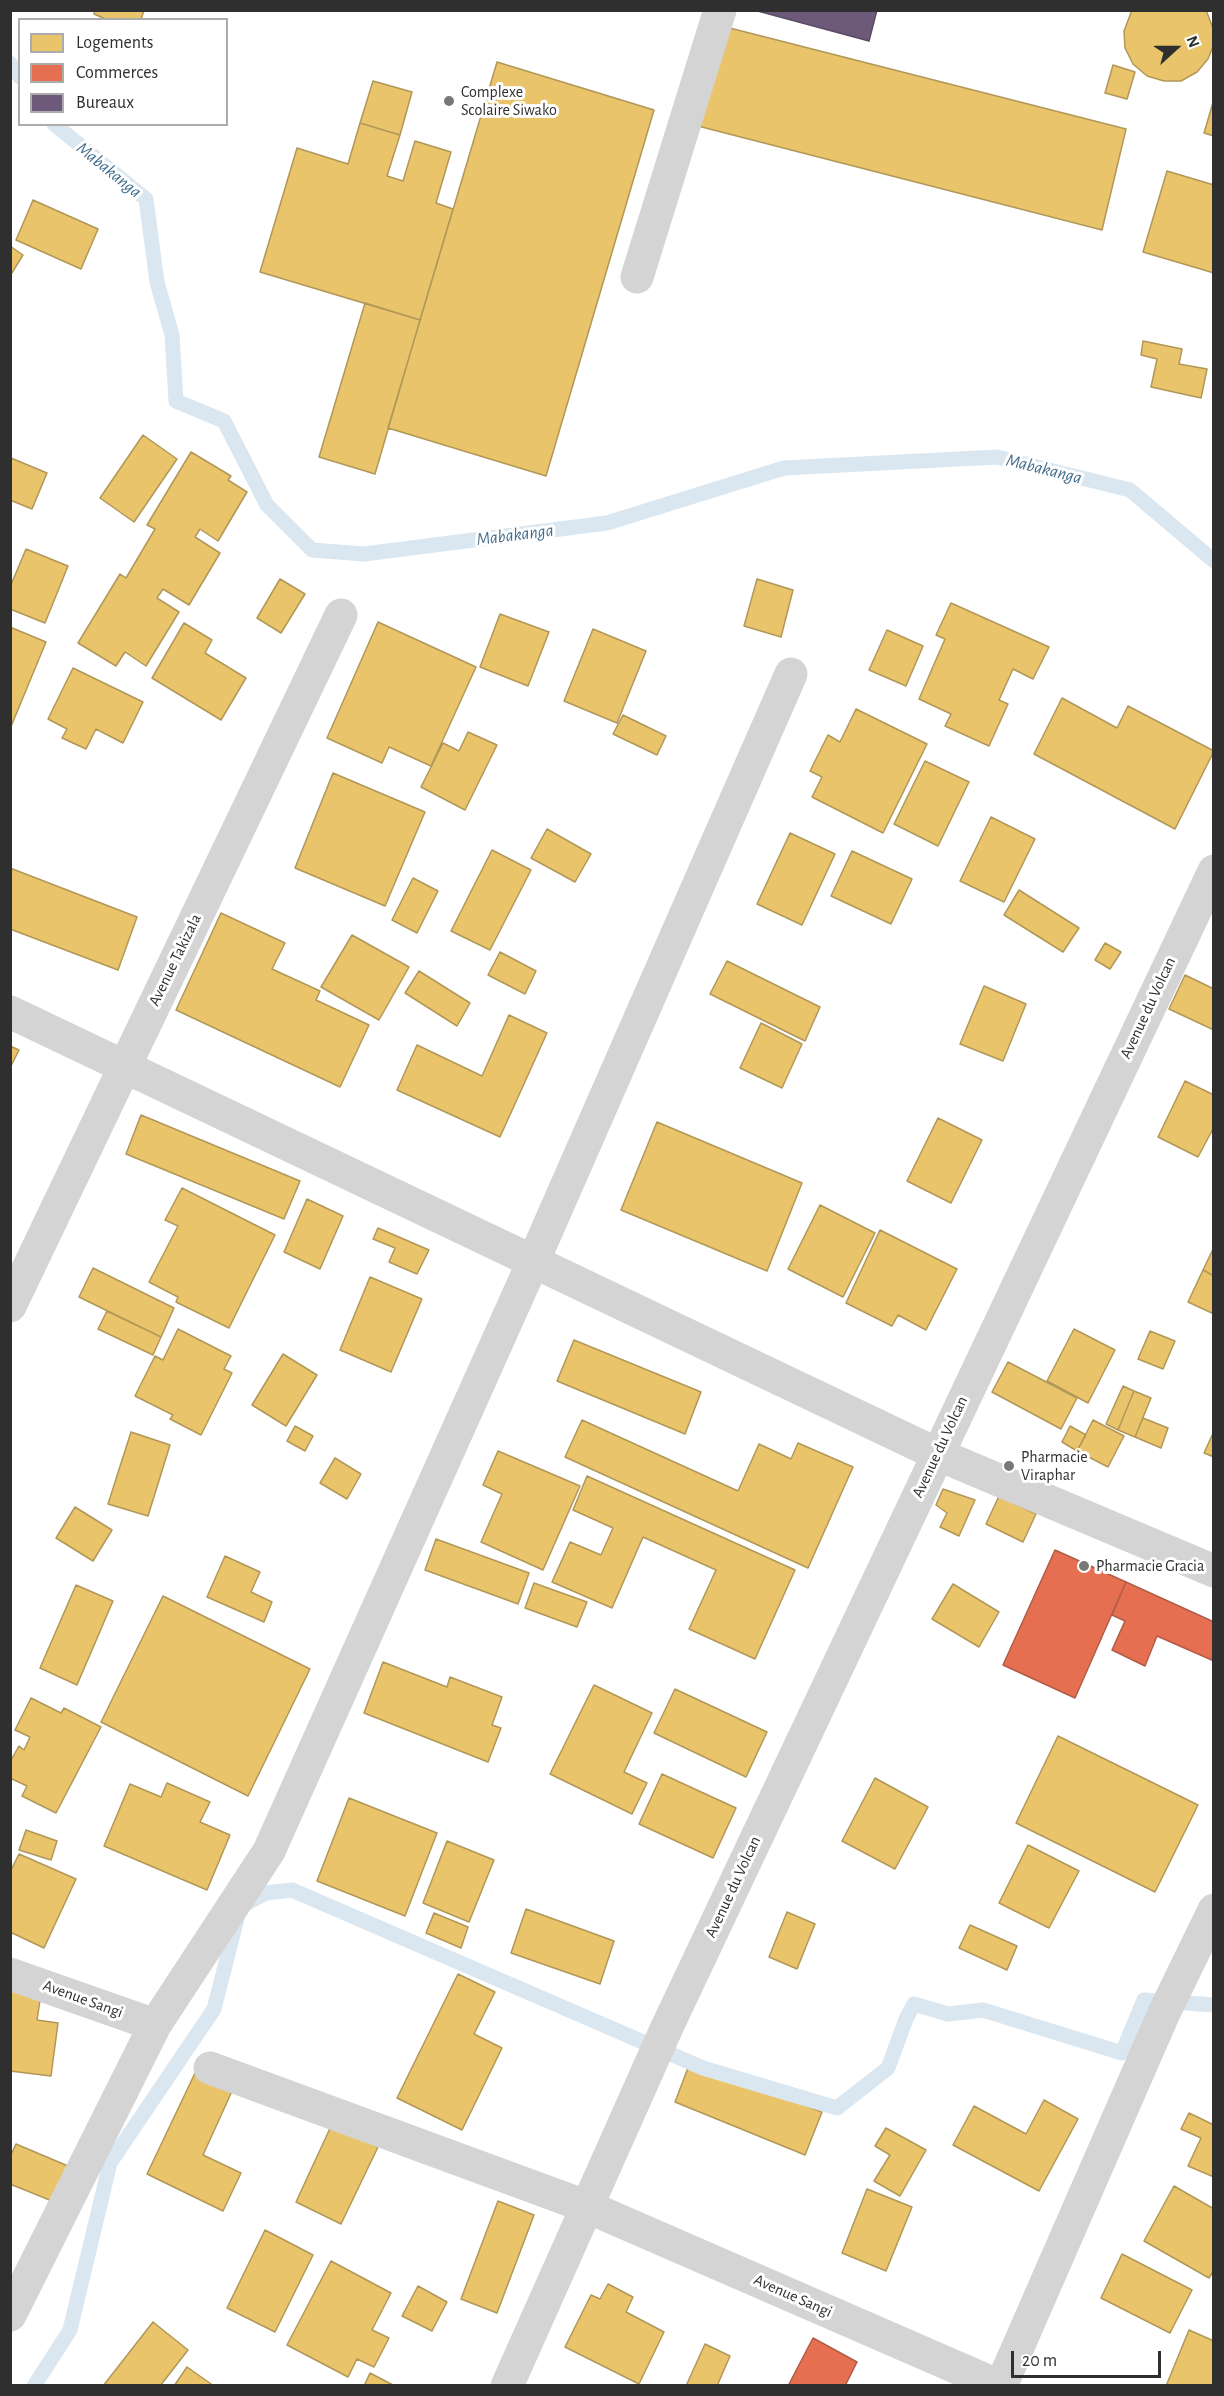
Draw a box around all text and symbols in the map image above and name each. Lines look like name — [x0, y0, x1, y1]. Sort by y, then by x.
legend — [18, 18, 228, 126]
north arrow — [1146, 18, 1206, 78]
text: N — [1183, 33, 1202, 50]
text: Logements — [76, 34, 154, 52]
text: Commerces — [76, 64, 158, 82]
place label: Complexe Scolaire Siwako — [461, 82, 557, 120]
text: Bureaux — [76, 94, 134, 112]
marker: Complexe Scolaire Siwako — [442, 94, 456, 108]
water label: Mabakanga — [72, 137, 146, 203]
water label: Mabakanga — [1004, 449, 1084, 489]
water label: Mabakanga — [475, 520, 555, 550]
street label: Avenue Takizala — [144, 911, 206, 1009]
street label: Avenue du Volcan — [1116, 954, 1180, 1062]
street label: Avenue du Volcan — [908, 1393, 972, 1501]
place label: Pharmacie Viraphar — [1021, 1447, 1088, 1485]
marker: Pharmacie Viraphar — [1002, 1459, 1016, 1473]
place label: Pharmacie Gracia — [1096, 1556, 1204, 1576]
marker: Pharmacie Gracia — [1077, 1559, 1091, 1573]
street label: Avenue du Volcan — [701, 1833, 765, 1941]
street label: Avenue Sangi — [40, 1976, 126, 2022]
street label: Avenue Sangi — [751, 2270, 835, 2322]
scale bar — [1014, 2339, 1164, 2377]
text: 20 m — [1022, 2352, 1057, 2370]

